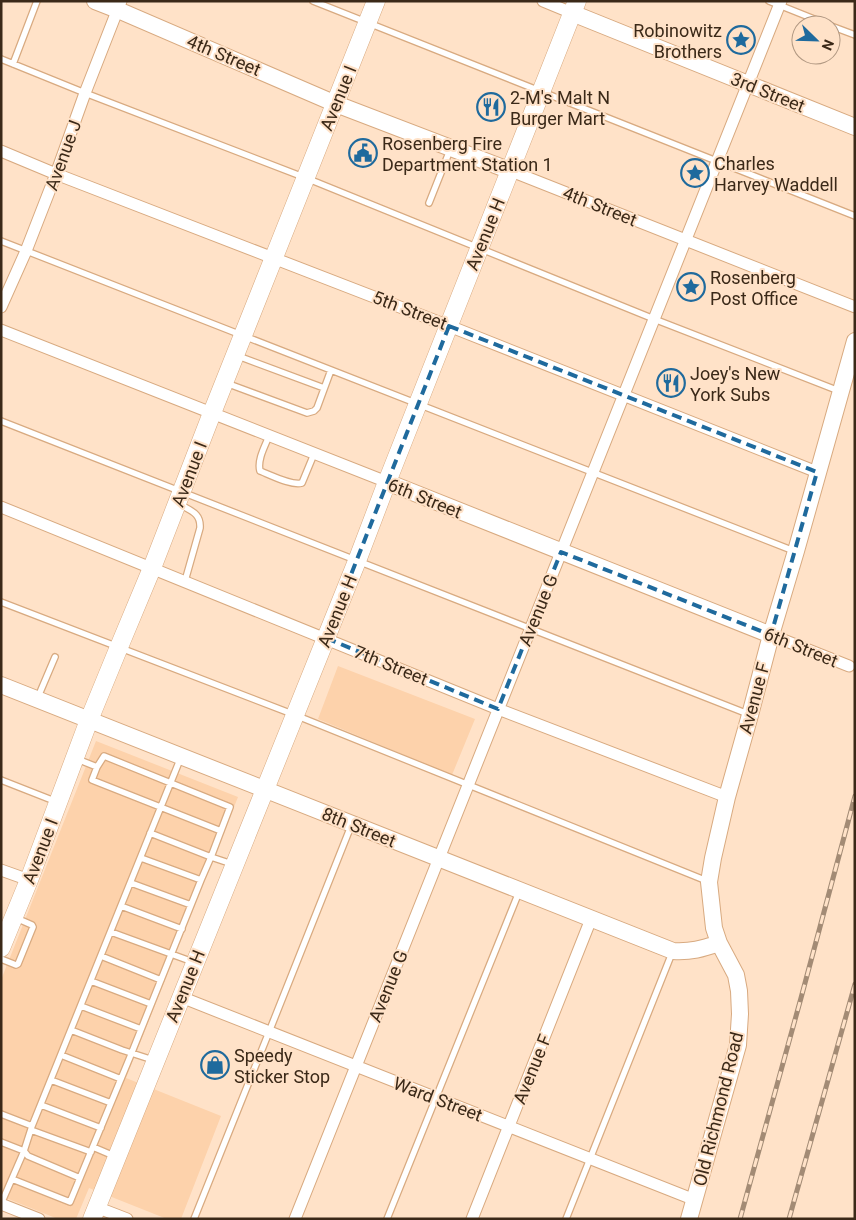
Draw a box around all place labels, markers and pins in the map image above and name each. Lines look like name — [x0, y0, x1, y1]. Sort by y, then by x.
place label: Robinowitz Brothers — [633, 20, 722, 62]
place icon: Robinowitz Brothers — [726, 25, 756, 55]
place label: 2-M's Malt N Burger Mart — [510, 87, 610, 129]
restaurant icon: 2-M's Malt N Burger Mart — [476, 92, 506, 122]
place label: Rosenberg Fire Department Station 1 — [382, 133, 553, 175]
public building icon: Rosenberg Fire Department Station 1 — [348, 138, 378, 168]
place label: Charles Harvey Waddell — [714, 153, 838, 195]
place icon: Charles Harvey Waddell — [680, 158, 710, 188]
place label: Rosenberg Post Office — [710, 267, 798, 309]
place icon: Rosenberg Post Office — [676, 272, 706, 302]
place label: Joey's New York Subs — [690, 363, 781, 405]
restaurant icon: Joey's New York Subs — [656, 368, 686, 398]
place label: Speedy Sticker Stop — [234, 1045, 330, 1087]
shop icon: Speedy Sticker Stop — [200, 1050, 230, 1080]

